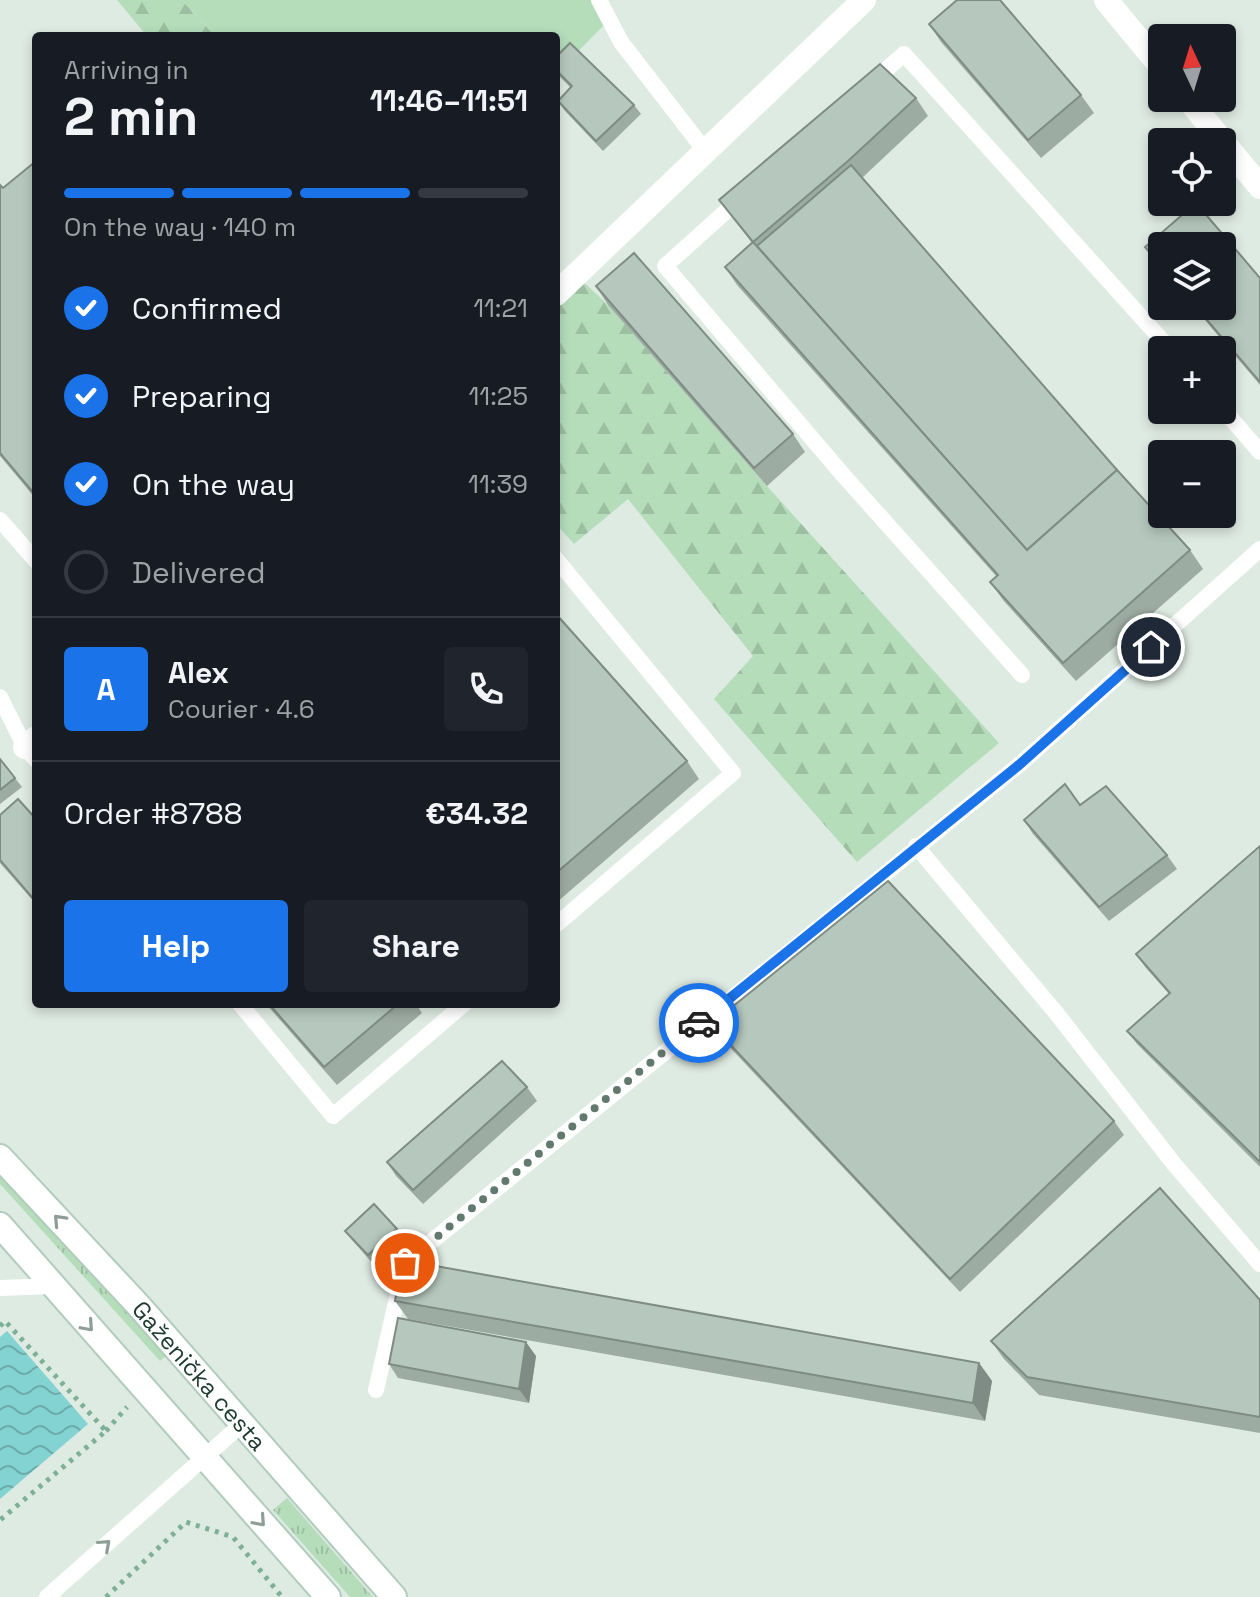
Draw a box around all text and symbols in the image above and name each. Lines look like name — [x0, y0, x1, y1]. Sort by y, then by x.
north arrow — [1148, 24, 1236, 112]
map controls — [1148, 24, 1236, 528]
text: Arriving in — [64, 53, 188, 87]
text: 11:46–11:51 — [370, 81, 528, 120]
text: 2 min — [64, 84, 198, 150]
button: locate — [1148, 128, 1236, 216]
text: On the way · 140 m — [64, 210, 296, 244]
button: layers — [1148, 232, 1236, 320]
icon: check — [64, 286, 108, 330]
text: Confirmed — [132, 289, 282, 328]
text: 11:21 — [473, 291, 528, 325]
button: + — [1148, 336, 1236, 424]
icon: check — [64, 374, 108, 418]
text: Preparing — [132, 377, 271, 416]
text: 11:25 — [468, 379, 528, 413]
button: − — [1148, 440, 1236, 528]
icon: check — [64, 462, 108, 506]
text: On the way — [132, 465, 295, 504]
text: 11:39 — [468, 467, 528, 501]
text: Delivered — [132, 553, 266, 592]
pin — [1117, 613, 1185, 681]
icon: home — [1129, 625, 1173, 669]
button: phone — [444, 647, 528, 731]
text: Alex — [168, 653, 229, 692]
text: A — [96, 670, 116, 709]
text: Courier · 4.6 — [168, 692, 315, 726]
text: Order #8788 — [64, 794, 242, 833]
text: €34.32 — [425, 794, 528, 833]
button: Help — [64, 900, 288, 992]
button: Share — [304, 900, 528, 992]
courier — [659, 983, 739, 1063]
icon: car — [677, 1001, 721, 1045]
one-way arrow — [53, 1215, 68, 1229]
pin — [371, 1229, 439, 1297]
icon: bag — [383, 1241, 427, 1285]
street label: Gaženička cesta — [126, 1294, 274, 1457]
one-way arrow — [79, 1316, 93, 1331]
one-way arrow — [250, 1512, 265, 1527]
one-way arrow — [95, 1540, 110, 1554]

